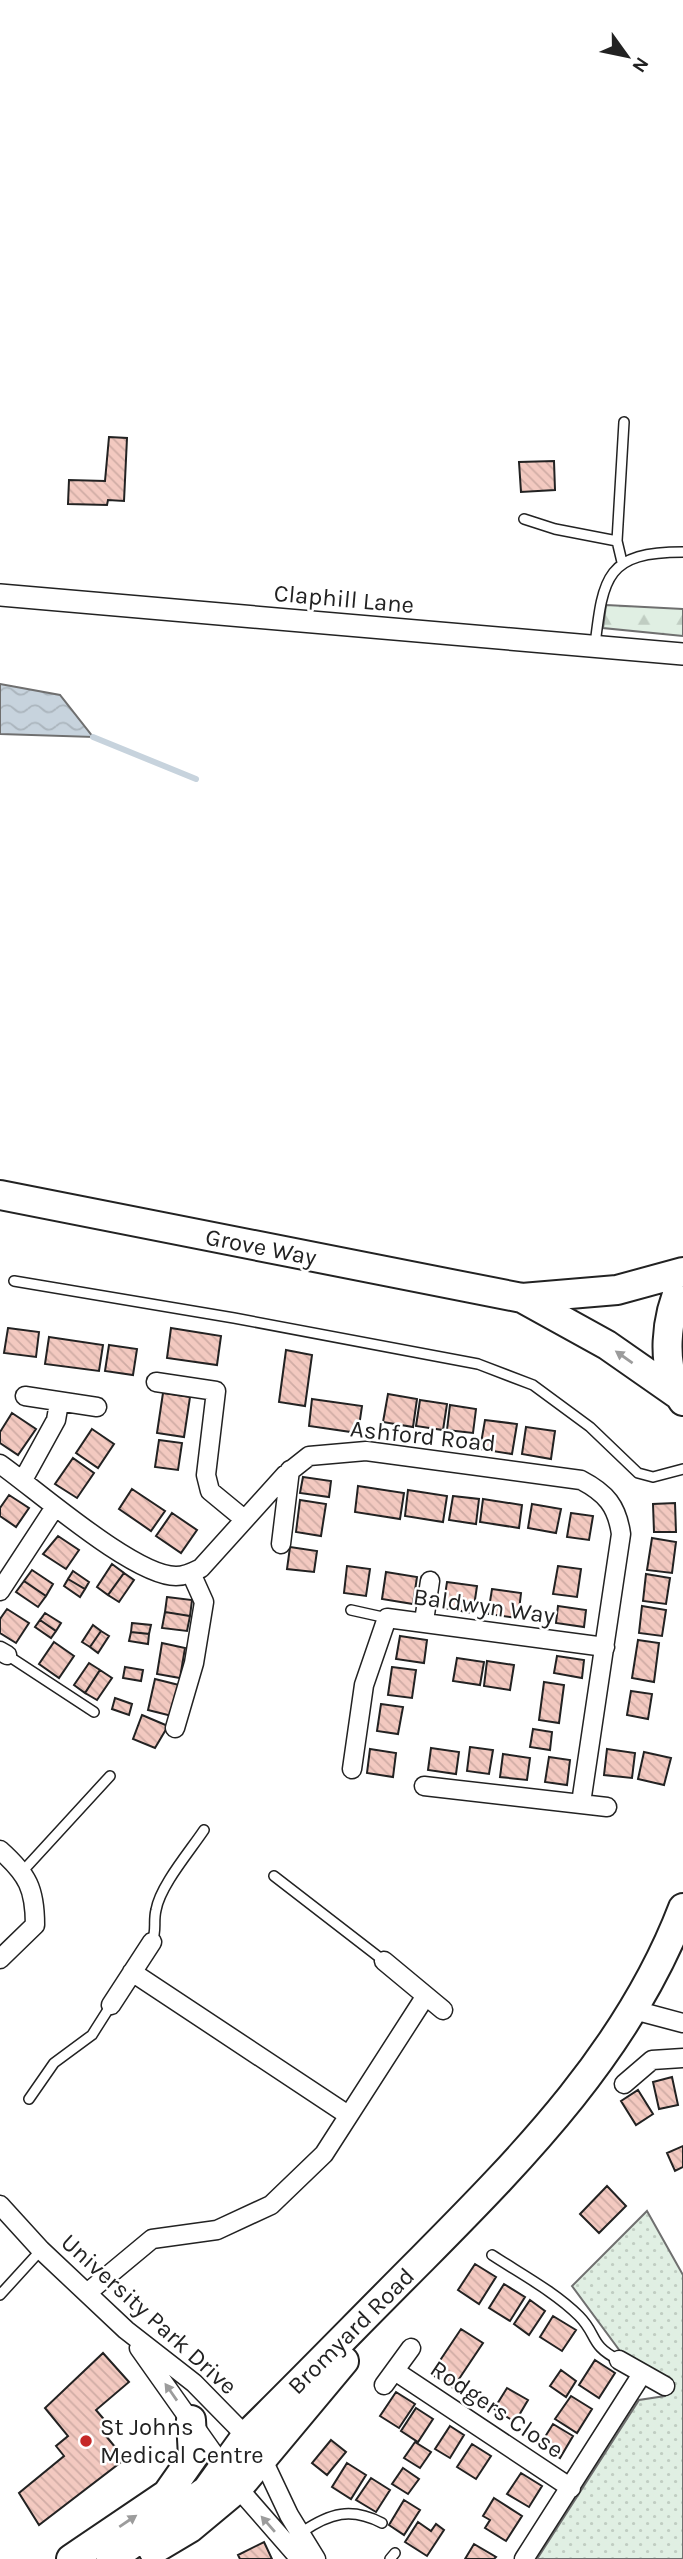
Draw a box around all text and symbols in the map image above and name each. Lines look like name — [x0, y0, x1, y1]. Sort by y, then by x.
north arrow — [592, 21, 662, 91]
text: N — [627, 53, 653, 76]
street label: Claphill Lane — [273, 579, 415, 619]
street label: Grove Way — [203, 1223, 319, 1271]
one-way arrow — [615, 1350, 633, 1364]
street label: Ashford Road — [349, 1414, 497, 1458]
street label: Baldwyn Way — [411, 1582, 557, 1630]
street label: University Park Drive — [55, 2228, 243, 2400]
street label: Bromyard Road — [282, 2262, 420, 2400]
street label: Rodgers Close — [425, 2354, 569, 2464]
one-way arrow — [164, 2383, 178, 2401]
place label: St Johns Medical Centre — [100, 2413, 264, 2469]
marker: St Johns Medical Centre — [78, 2433, 94, 2449]
one-way arrow — [119, 2514, 137, 2528]
one-way arrow — [261, 2516, 276, 2533]

